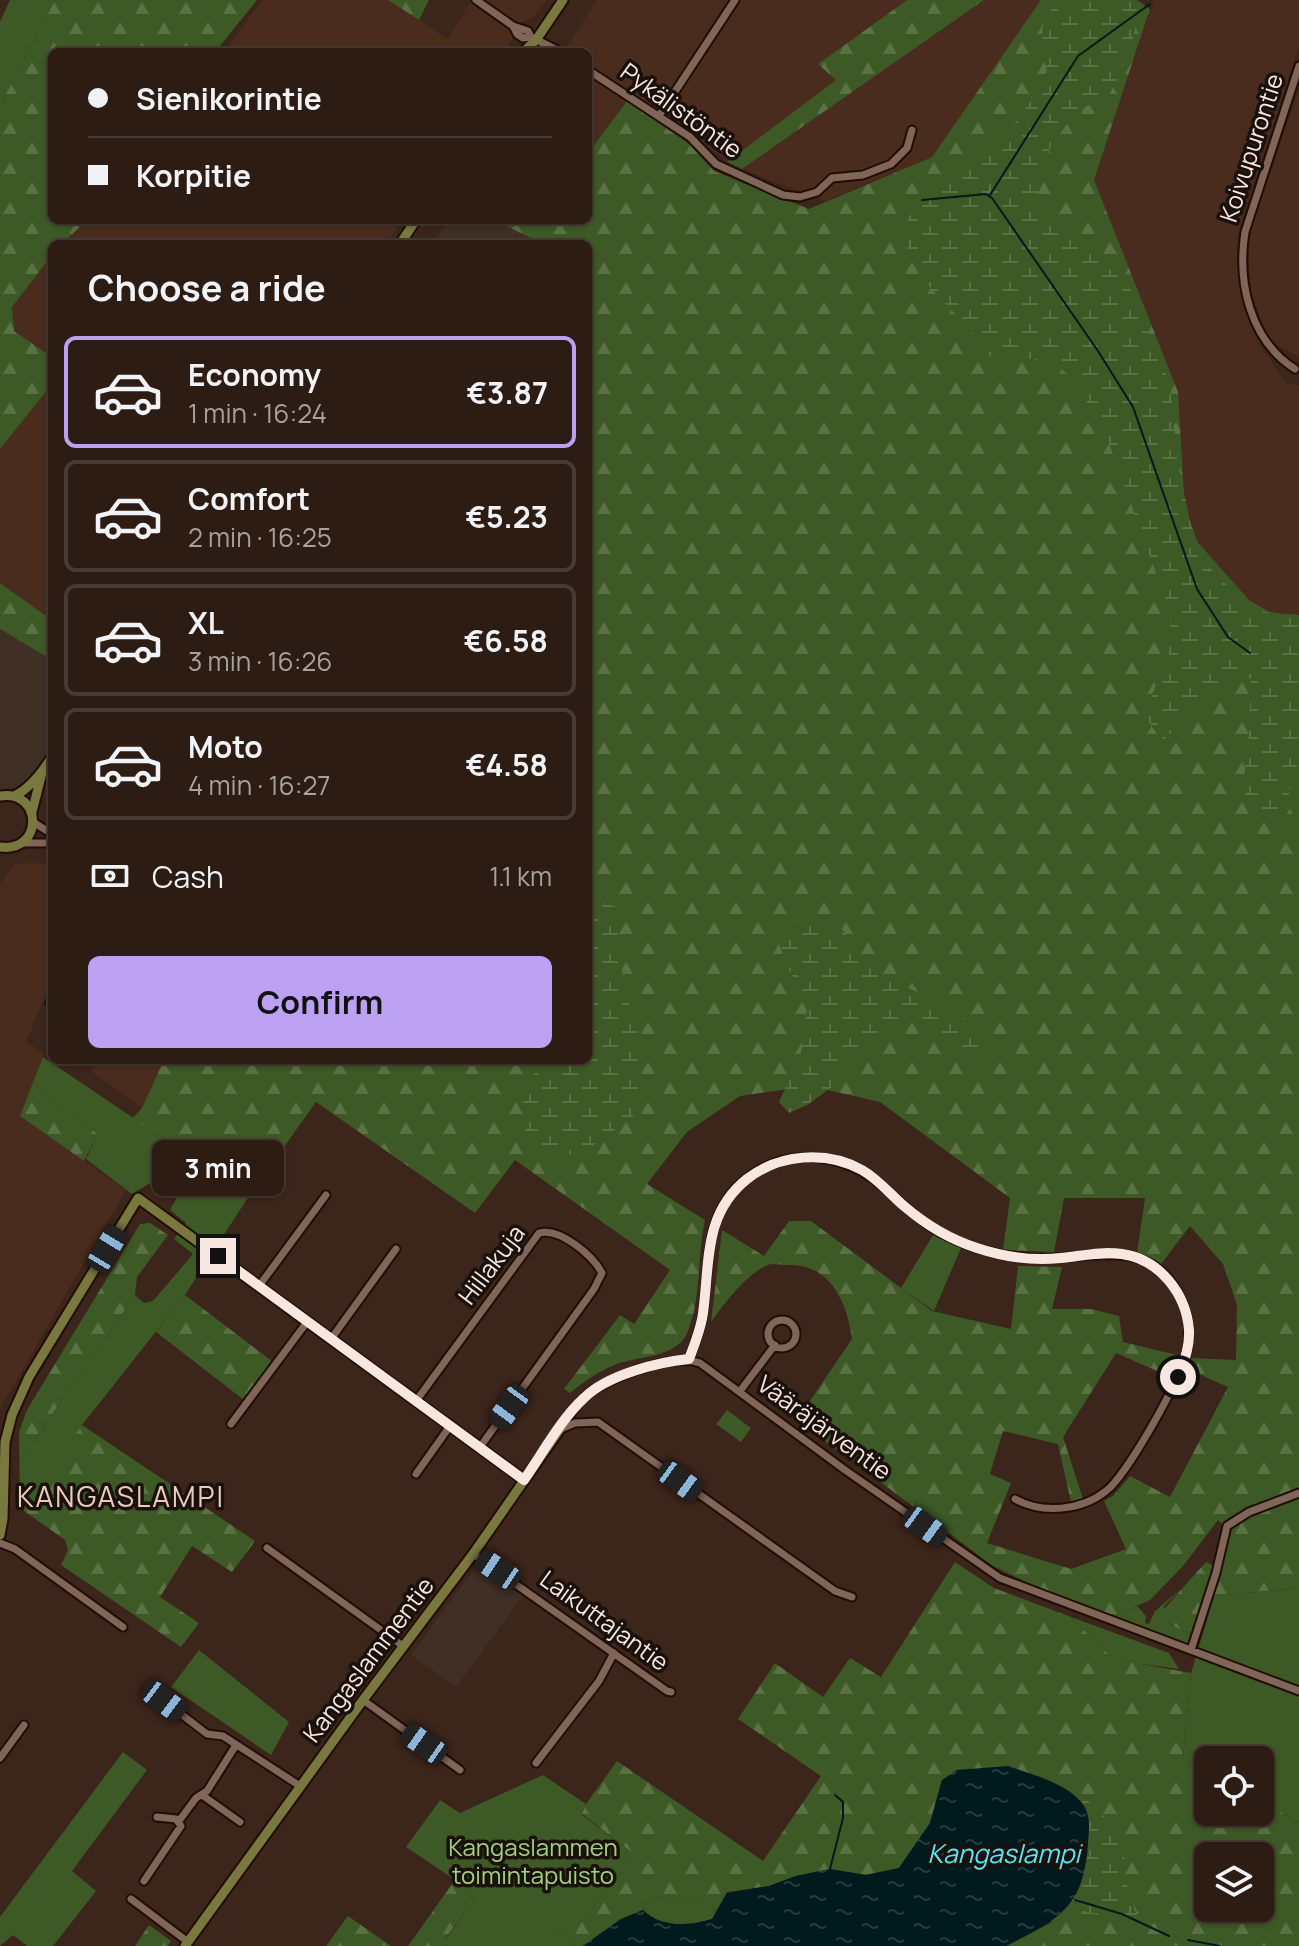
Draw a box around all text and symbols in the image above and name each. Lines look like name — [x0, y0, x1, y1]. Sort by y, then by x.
street label: Pykälistöntie — [614, 54, 749, 165]
street label: Koivupurontie — [1211, 69, 1290, 226]
text: Sienikorintie — [136, 78, 322, 119]
text: Korpitie — [136, 155, 251, 196]
text: Choose a ride — [88, 263, 326, 312]
text: Economy — [188, 354, 321, 395]
icon: car — [92, 356, 164, 428]
text: €3.87 — [467, 372, 548, 413]
text: 1 min · 16:24 — [188, 395, 327, 431]
text: Comfort — [188, 478, 310, 519]
icon: car — [92, 480, 164, 552]
text: €5.23 — [466, 496, 548, 537]
text: 2 min · 16:25 — [188, 519, 332, 555]
text: XL — [188, 602, 224, 643]
icon: car — [92, 604, 164, 676]
text: €6.58 — [464, 620, 548, 661]
text: 3 min · 16:26 — [188, 643, 332, 679]
text: Moto — [188, 726, 263, 767]
icon: car — [92, 728, 164, 800]
text: €4.58 — [465, 744, 548, 785]
text: 4 min · 16:27 — [188, 767, 330, 803]
icon: cash — [88, 854, 132, 898]
text: Cash — [152, 856, 224, 897]
text: 1.1 km — [489, 858, 552, 894]
button: Confirm — [88, 956, 552, 1048]
callout: 3 min — [152, 1140, 284, 1196]
text: 3 min — [184, 1150, 252, 1186]
street label: Hillakuja — [450, 1217, 532, 1311]
car — [84, 1222, 130, 1276]
route end — [200, 1238, 236, 1274]
route start — [1160, 1359, 1196, 1395]
street label: Vääräjärventie — [751, 1367, 899, 1487]
car — [485, 1381, 533, 1433]
car — [654, 1457, 706, 1505]
district label: KANGASLAMPI — [17, 1477, 225, 1515]
car — [899, 1502, 951, 1550]
car — [471, 1547, 525, 1593]
street label: Laikuttajantie — [534, 1562, 676, 1678]
street label: Kangaslammentie — [295, 1570, 441, 1748]
car — [138, 1677, 190, 1725]
car — [397, 1720, 451, 1768]
map controls — [1194, 1746, 1274, 1922]
button: locate — [1194, 1746, 1274, 1826]
park label: Kangaslammen toimintapuisto — [448, 1830, 618, 1891]
water label: Kangaslampi — [928, 1835, 1083, 1871]
button: layers — [1194, 1842, 1274, 1922]

